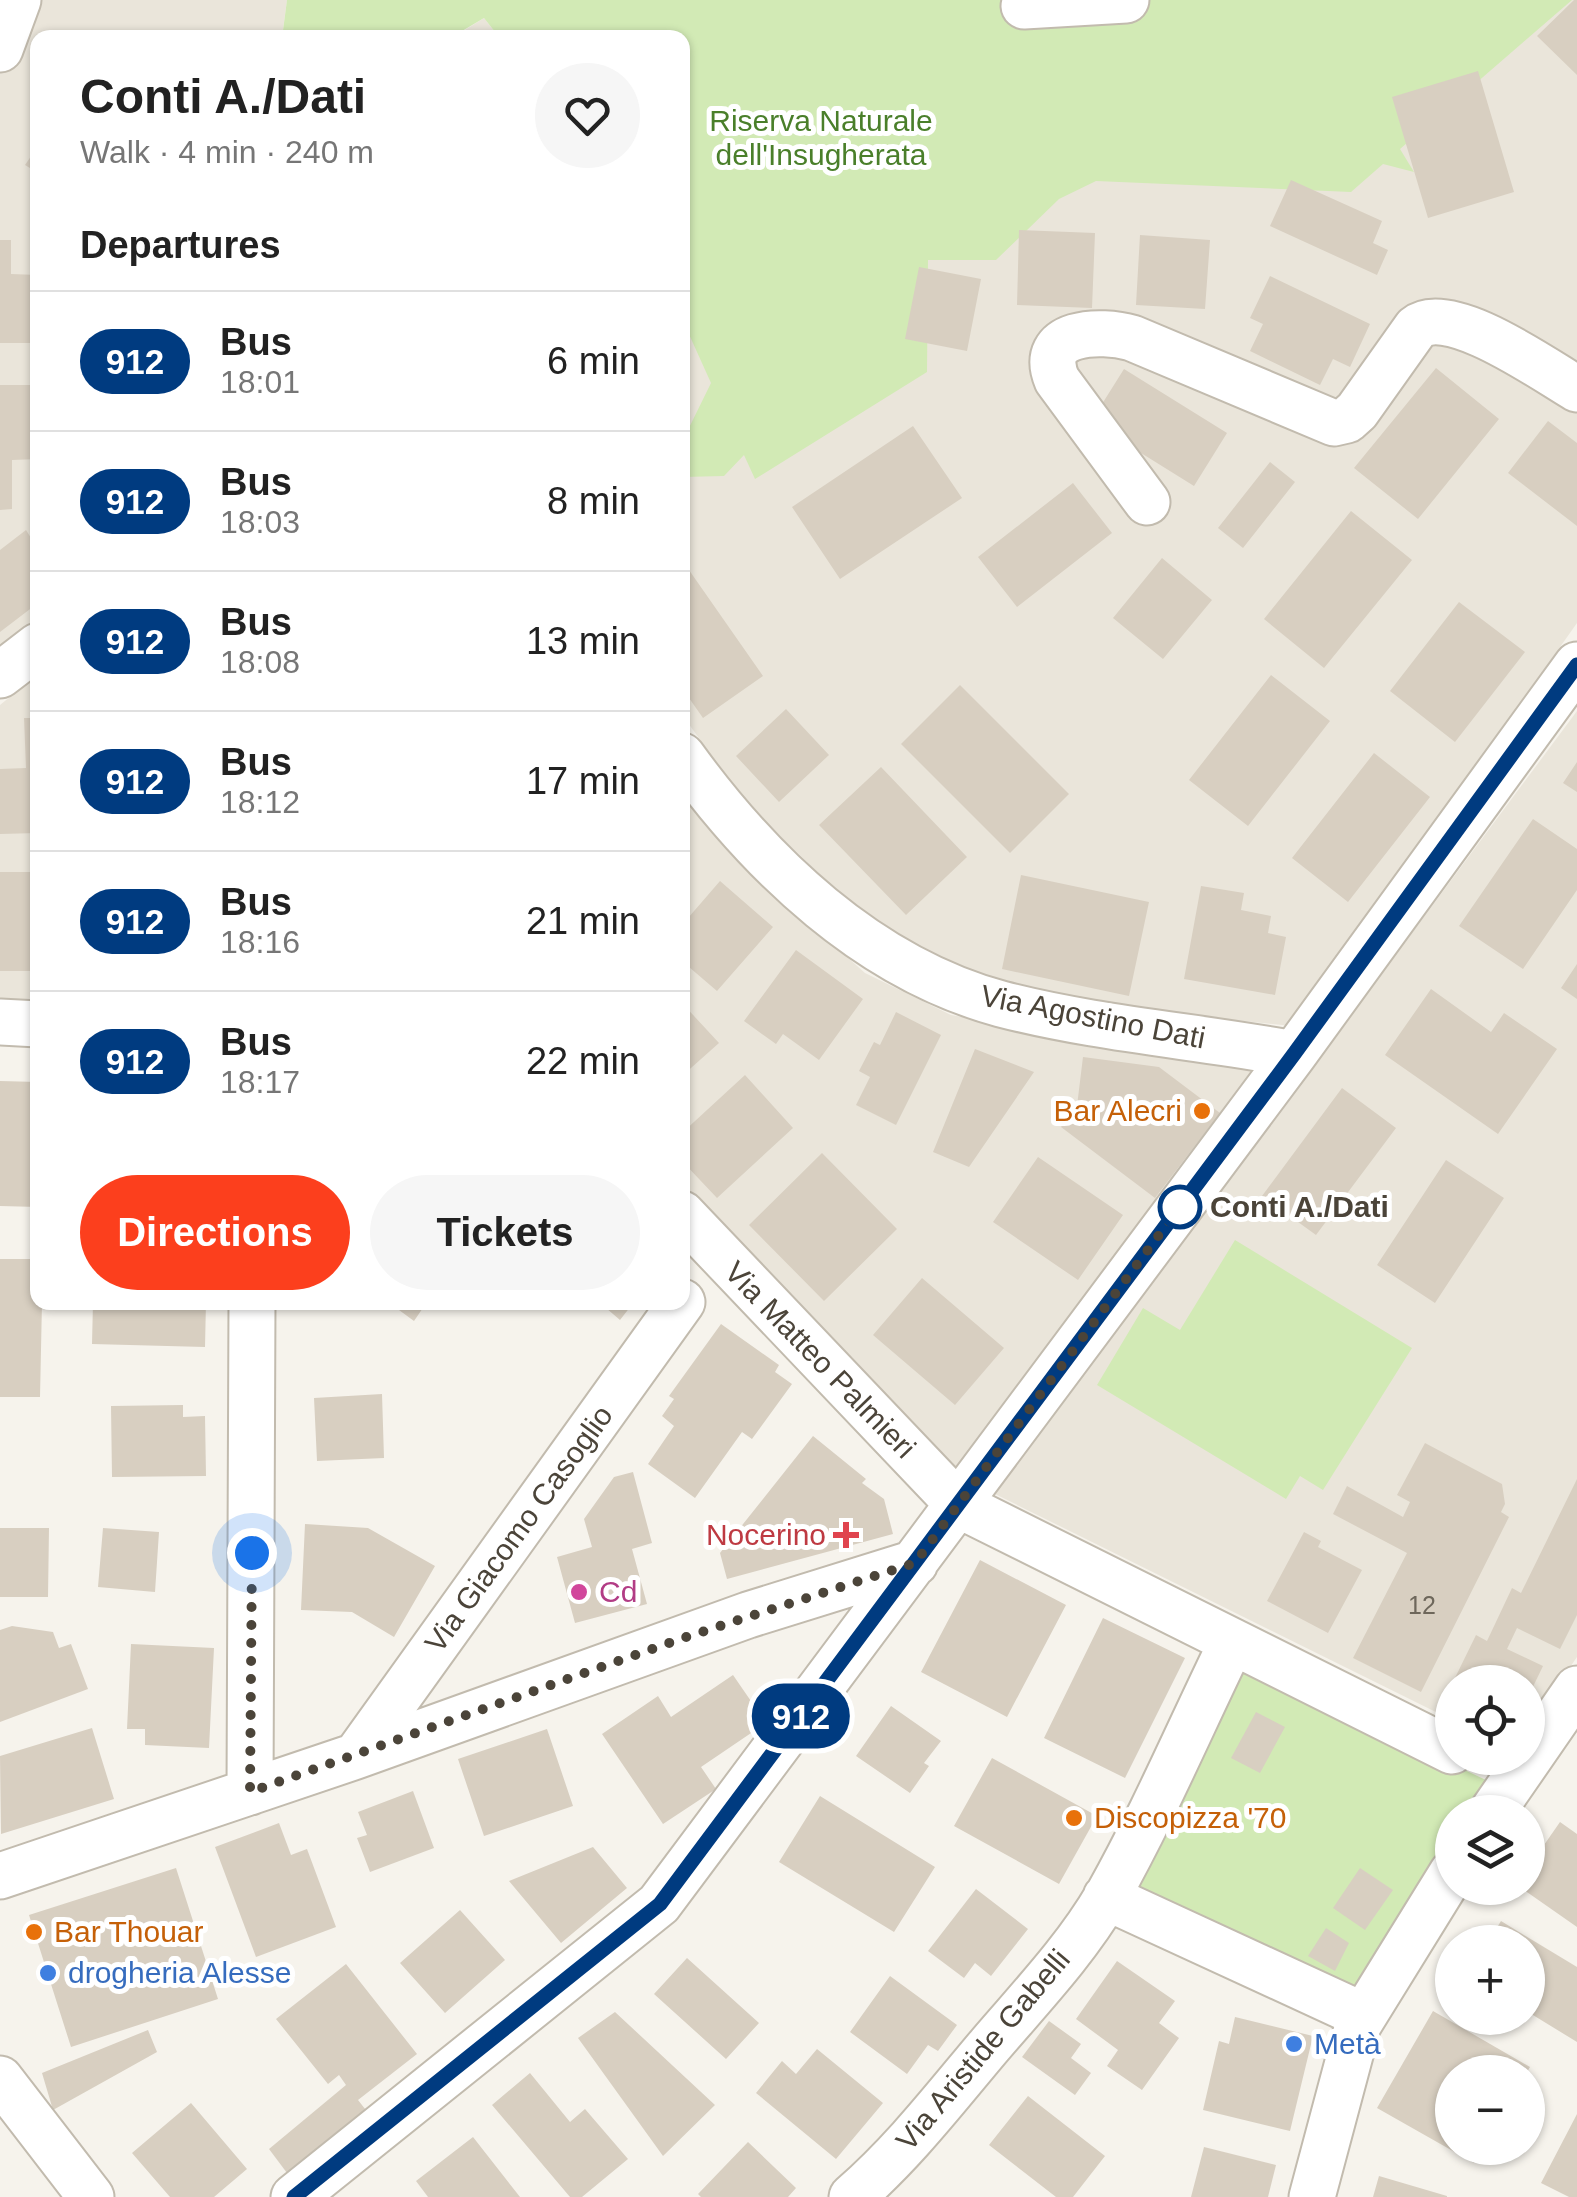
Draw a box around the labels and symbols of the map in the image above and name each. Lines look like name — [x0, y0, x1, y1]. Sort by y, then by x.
park label: Riserva Naturale dell'Insugherata — [709, 104, 933, 171]
street label: Via Agostino Dati — [978, 979, 1208, 1054]
place label: Bar Alecri — [1054, 1094, 1182, 1127]
marker: Bar Alecri — [1191, 1100, 1213, 1122]
marker: Conti A./Dati — [1159, 1186, 1201, 1228]
place label: Conti A./Dati — [1210, 1190, 1389, 1223]
street label: Via Matteo Palmieri — [718, 1255, 922, 1464]
street label: Via Giacomo Casoglio — [418, 1399, 619, 1658]
place label: Nocerino — [706, 1518, 826, 1551]
marker: Nocerino — [835, 1524, 857, 1546]
your location — [227, 1528, 277, 1578]
place label: Cd — [599, 1575, 637, 1608]
marker: Cd — [568, 1581, 590, 1603]
house number: 12 — [1408, 1591, 1436, 1619]
line badge: 912 — [744, 1684, 858, 1748]
place label: Discopizza '70 — [1094, 1801, 1286, 1834]
marker: Discopizza '70 — [1063, 1807, 1085, 1829]
place label: Bar Thouar — [54, 1915, 204, 1948]
marker: Bar Thouar — [23, 1921, 45, 1943]
street label: Via Aristide Gabelli — [889, 1943, 1076, 2157]
place label: drogheria Alesse — [68, 1956, 291, 1989]
marker: drogheria Alesse — [37, 1962, 59, 1984]
place label: Metà — [1314, 2027, 1381, 2060]
marker: Metà — [1283, 2033, 1305, 2055]

